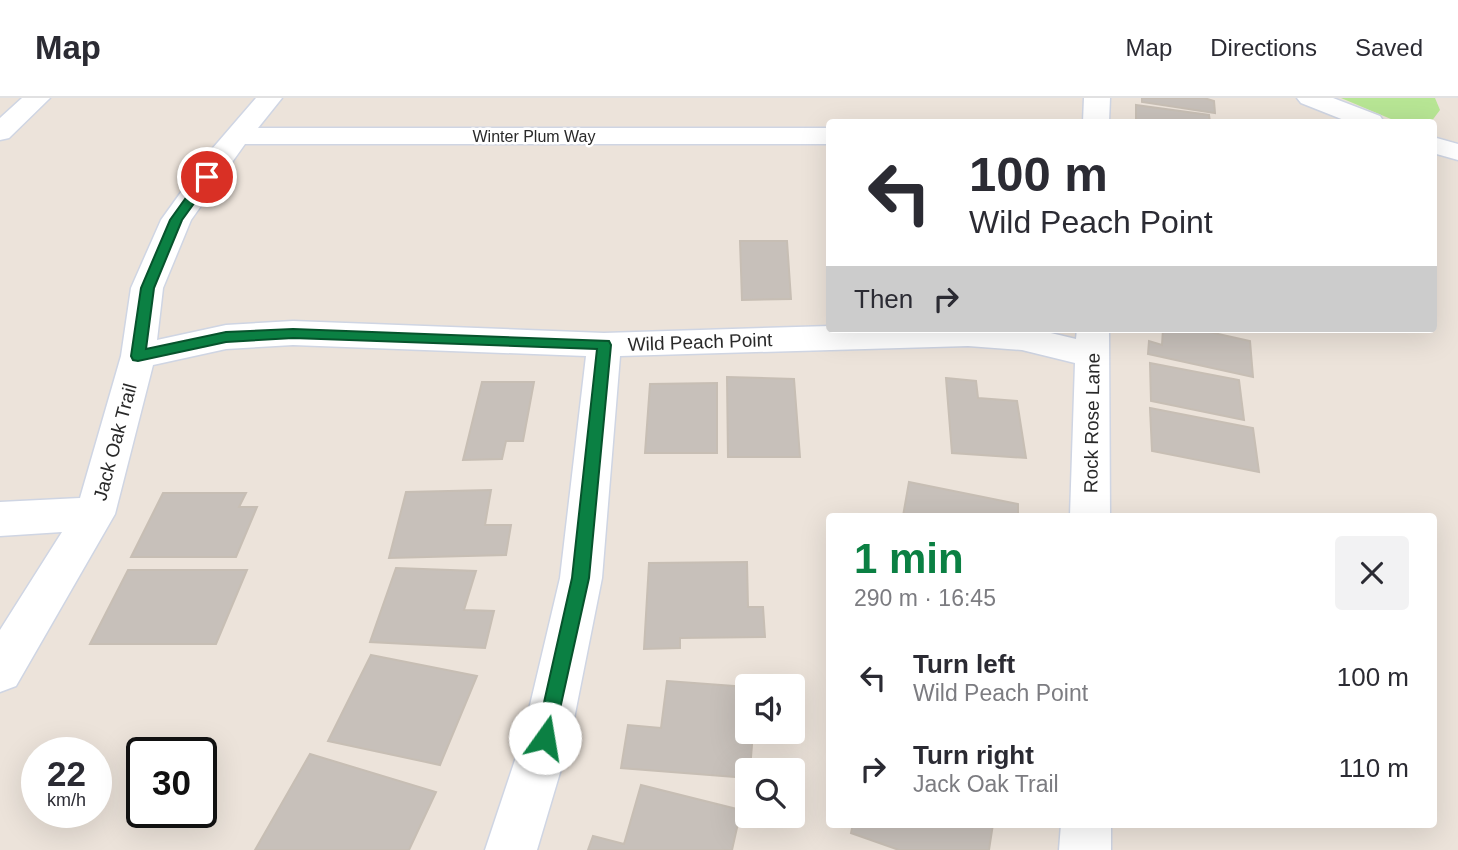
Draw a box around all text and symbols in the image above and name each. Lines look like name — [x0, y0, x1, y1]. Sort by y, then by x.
text: Map — [35, 29, 101, 66]
text: Map — [1126, 34, 1172, 61]
text: Directions — [1210, 34, 1317, 61]
text: Saved — [1355, 34, 1423, 61]
street label: Winter Plum Way — [473, 128, 595, 145]
pin — [177, 147, 237, 207]
icon: left — [854, 147, 945, 238]
text: 100 m — [969, 147, 1108, 201]
icon: arrive — [188, 158, 226, 196]
text: Wild Peach Point — [969, 204, 1213, 240]
icon: right — [927, 280, 965, 318]
text: Then — [854, 284, 913, 314]
street label: Wild Peach Point — [627, 329, 773, 355]
street label: Rock Rose Lane — [1080, 353, 1104, 493]
street label: Jack Oak Trail — [89, 381, 141, 503]
text: 1 min — [854, 535, 964, 582]
button: close — [1335, 536, 1409, 610]
text: 290 m · 16:45 — [854, 585, 996, 611]
text: Turn left — [913, 649, 1015, 679]
icon: left — [854, 659, 892, 697]
text: 100 m — [1337, 662, 1409, 692]
map controls — [735, 674, 805, 828]
button: sound — [735, 674, 805, 744]
text: Wild Peach Point — [913, 680, 1088, 706]
position arrow — [508, 701, 582, 775]
speed limit sign: 30 — [126, 737, 217, 828]
text: Turn right — [913, 740, 1034, 770]
icon: right — [854, 750, 892, 788]
text: 110 m — [1339, 753, 1409, 783]
text: 22 — [47, 754, 86, 793]
button: search — [735, 758, 805, 828]
text: Jack Oak Trail — [913, 771, 1059, 797]
text: km/h — [47, 790, 86, 810]

